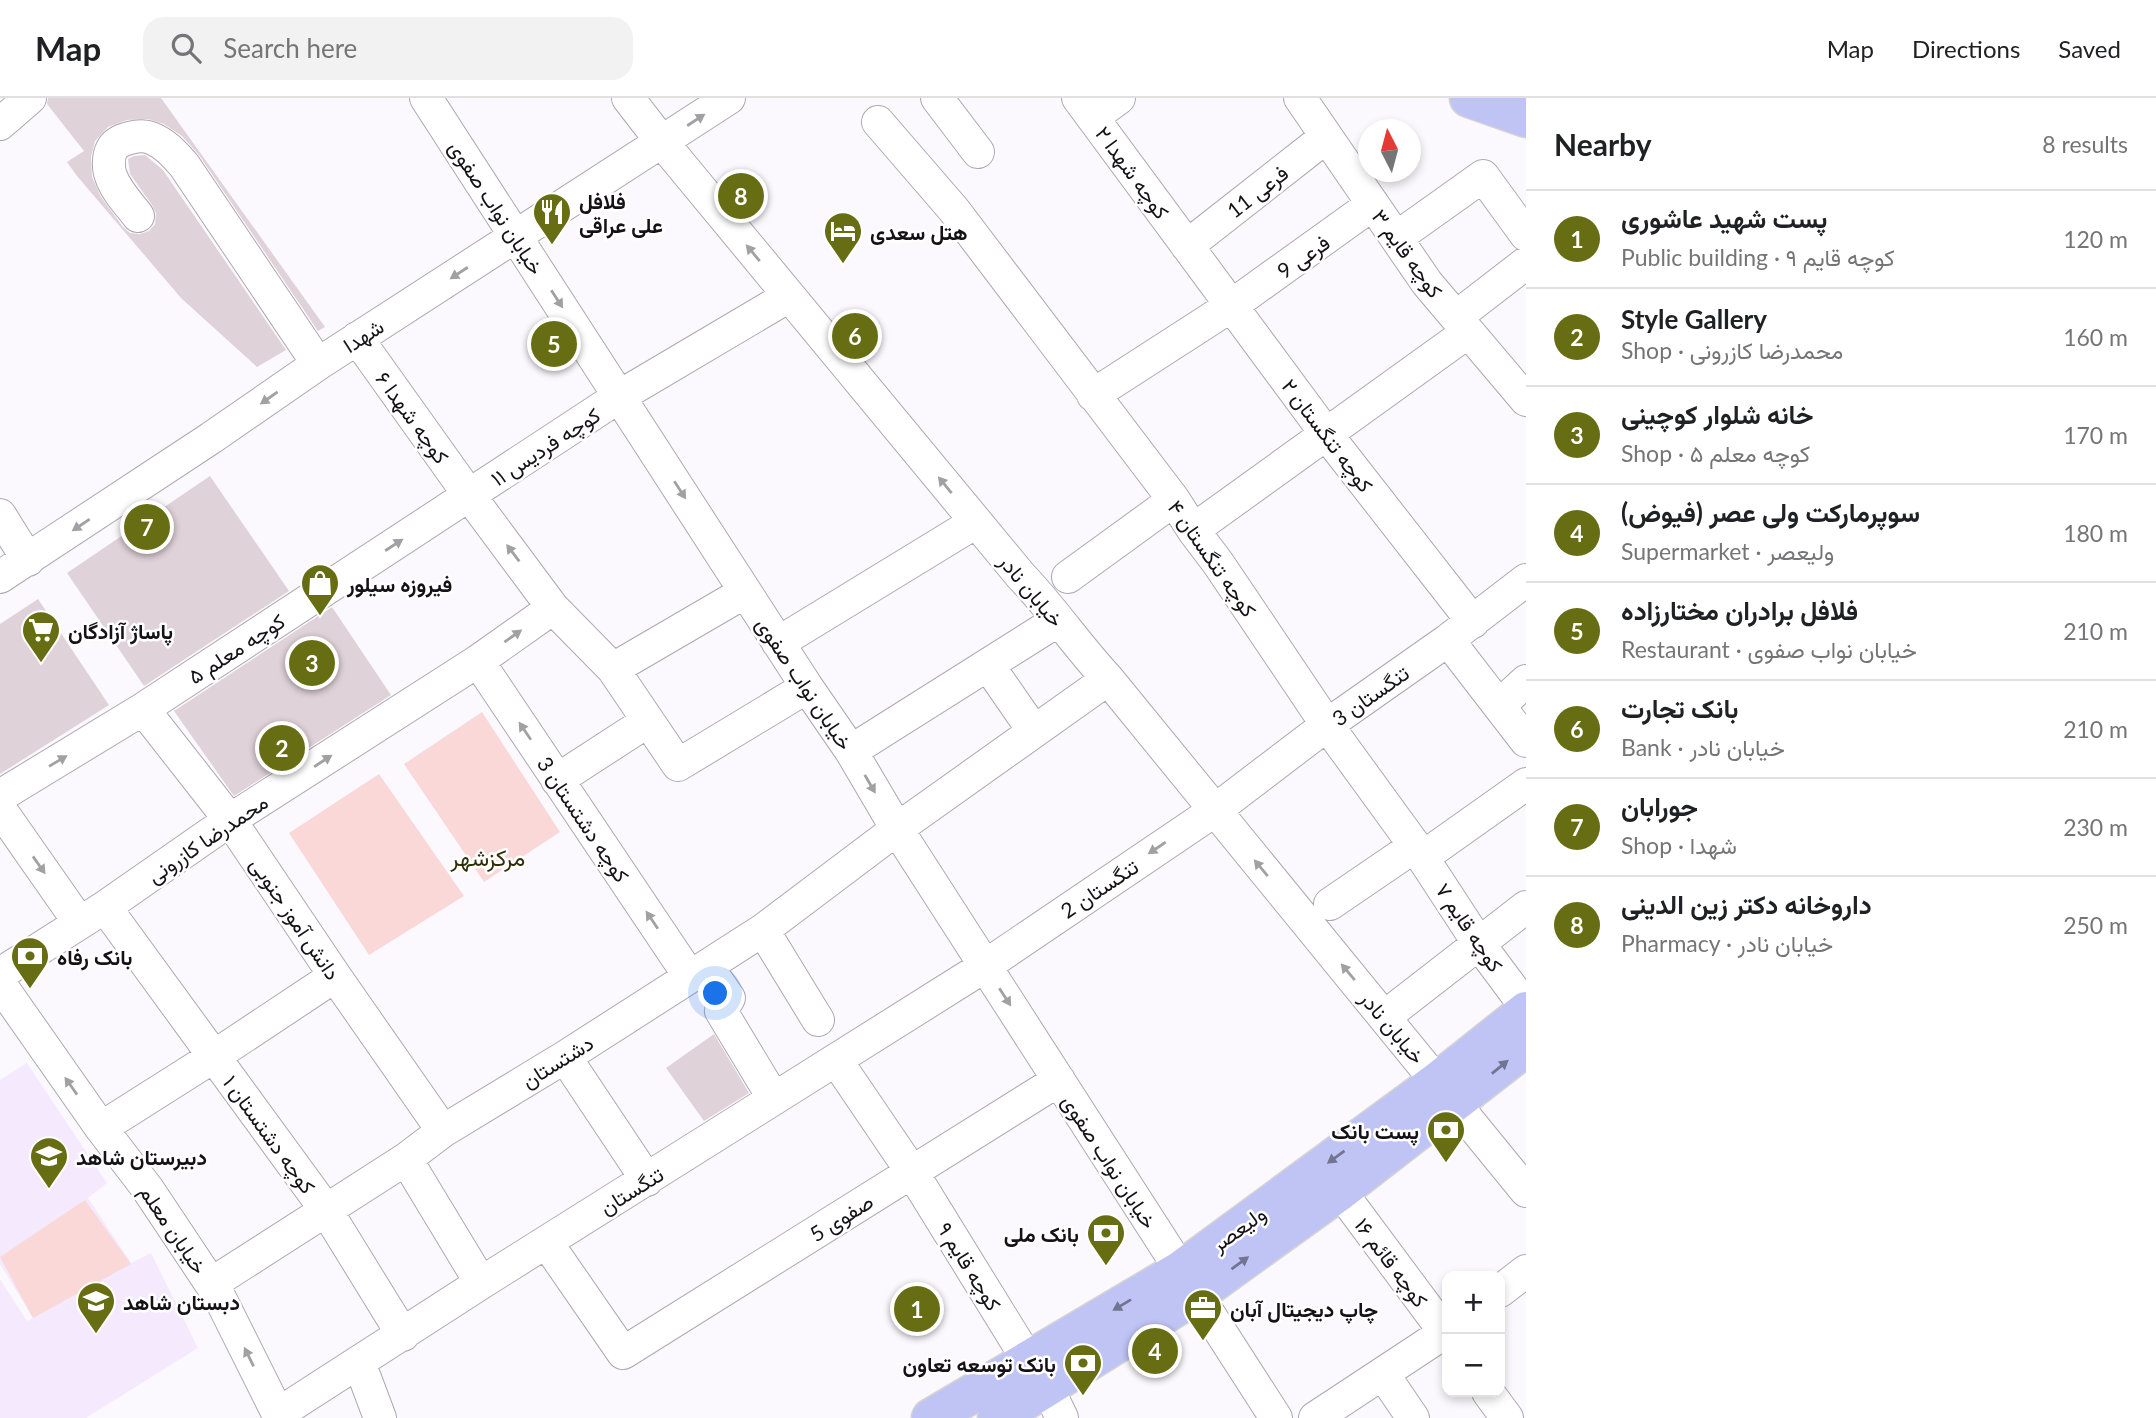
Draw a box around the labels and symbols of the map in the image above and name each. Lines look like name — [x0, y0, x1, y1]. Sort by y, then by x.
one-way arrow — [686, 114, 705, 127]
north arrow — [1358, 119, 1421, 182]
street label: کوچه شهدا ۲ — [1089, 121, 1175, 225]
street label: خیابان نواب صفوی — [443, 135, 550, 280]
street label: فرعی 11 — [1222, 159, 1294, 224]
pin: 8 — [718, 170, 764, 222]
place label: فلافل علی عراقی — [579, 188, 663, 239]
restaurant icon: فلافل علی عراقی — [531, 191, 573, 246]
street label: کوچه قایم ۳ — [1365, 204, 1448, 304]
hotel icon: هتل سعدی — [822, 210, 864, 265]
place label: هتل سعدی — [870, 219, 968, 245]
street label: فرعی 9 — [1272, 229, 1335, 285]
one-way arrow — [746, 244, 761, 262]
one-way arrow — [450, 266, 469, 279]
one-way arrow — [551, 289, 564, 308]
pin: 6 — [832, 310, 878, 362]
street label: شهدا — [338, 313, 389, 359]
pin: 5 — [531, 318, 577, 370]
street label: کوچه شهدا ۶ — [369, 366, 455, 470]
street label: کوچه تنگستان ۲ — [1275, 373, 1379, 498]
one-way arrow — [260, 391, 278, 405]
street label: کوچه فردیس ۱۱ — [486, 401, 606, 493]
one-way arrow — [938, 476, 953, 493]
one-way arrow — [673, 481, 687, 499]
street label: کوچه تنگستان ۴ — [1161, 495, 1262, 623]
pin: 7 — [124, 501, 170, 553]
one-way arrow — [71, 518, 90, 531]
one-way arrow — [384, 538, 404, 551]
one-way arrow — [506, 544, 520, 562]
street label: خیابان نادر — [992, 548, 1070, 633]
shop icon: فیروزه سیلور — [299, 562, 341, 617]
place label: فیروزه سیلور — [346, 571, 452, 598]
street label: کوچه معلم ۵ — [183, 608, 291, 691]
supermarket icon: پاساژ آزادگان — [20, 609, 62, 664]
street label: خیابان نواب صفوی — [750, 612, 859, 755]
place label: پاساژ آزادگان — [68, 618, 173, 646]
one-way arrow — [504, 630, 522, 644]
pin: 3 — [289, 637, 335, 689]
street label: تنگستان 3 — [1327, 660, 1414, 731]
pin: 2 — [259, 722, 305, 774]
one-way arrow — [518, 722, 532, 740]
street label: کوچه دشتستان 3 — [530, 751, 635, 888]
one-way arrow — [49, 754, 68, 767]
one-way arrow — [313, 755, 332, 768]
one-way arrow — [864, 774, 876, 794]
street label: محمدرضا کازرونی — [142, 788, 273, 889]
one-way arrow — [1147, 842, 1167, 855]
district label: مرکزشهر — [450, 843, 525, 873]
street label: دانش آموز جنوبی — [244, 852, 346, 985]
street label: تنگستان 2 — [1056, 853, 1143, 924]
one-way arrow — [32, 856, 46, 874]
one-way arrow — [1254, 859, 1269, 877]
street label: کوچه قایم ۷ — [1429, 878, 1509, 978]
one-way arrow — [645, 911, 659, 929]
bank icon: بانک رفاه — [9, 935, 51, 990]
place label: بانک رفاه — [57, 944, 132, 971]
one-way arrow — [1341, 964, 1356, 981]
your location — [698, 976, 732, 1010]
street label: خیابان نادر — [1353, 985, 1431, 1070]
one-way arrow — [999, 987, 1012, 1006]
street label: دشتستان — [517, 1029, 598, 1094]
one-way arrow — [1491, 1060, 1509, 1075]
street label: کوچه دشتستان ۱ — [216, 1070, 321, 1200]
one-way arrow — [65, 1076, 78, 1095]
street label: خیابان نواب صفوی — [1056, 1089, 1163, 1234]
bank icon: پست بانک — [1425, 1109, 1467, 1164]
place label: پست بانک — [1331, 1118, 1419, 1146]
school or university icon: دبیرستان شاهد — [28, 1135, 70, 1190]
place label: دبیرستان شاهد — [76, 1144, 207, 1171]
one-way arrow — [1327, 1149, 1345, 1163]
street label: تنگستان — [595, 1161, 668, 1220]
street label: خیابان معلم — [133, 1180, 213, 1280]
street label: صفوی 5 — [805, 1188, 878, 1248]
street label: ولیعصر — [1205, 1200, 1271, 1258]
bank icon: بانک ملی — [1085, 1212, 1127, 1267]
street label: کوچه قائم ۱۶ — [1348, 1212, 1434, 1313]
street label: کوچه قایم ۹ — [931, 1217, 1007, 1316]
place label: بانک ملی — [1004, 1221, 1079, 1247]
one-way arrow — [1231, 1256, 1249, 1270]
school or university icon: دبستان شاهد — [75, 1280, 117, 1335]
pin: 1 — [894, 1283, 940, 1335]
office icon: چاپ دیجیتال آبان — [1182, 1287, 1224, 1342]
place label: دبستان شاهد — [123, 1289, 240, 1315]
place label: چاپ دیجیتال آبان — [1230, 1296, 1378, 1324]
one-way arrow — [1113, 1299, 1132, 1311]
pin: 4 — [1132, 1325, 1178, 1377]
bank icon: بانک توسعه تعاون — [1062, 1342, 1104, 1397]
one-way arrow — [244, 1347, 255, 1367]
place label: بانک توسعه تعاون — [903, 1351, 1056, 1378]

